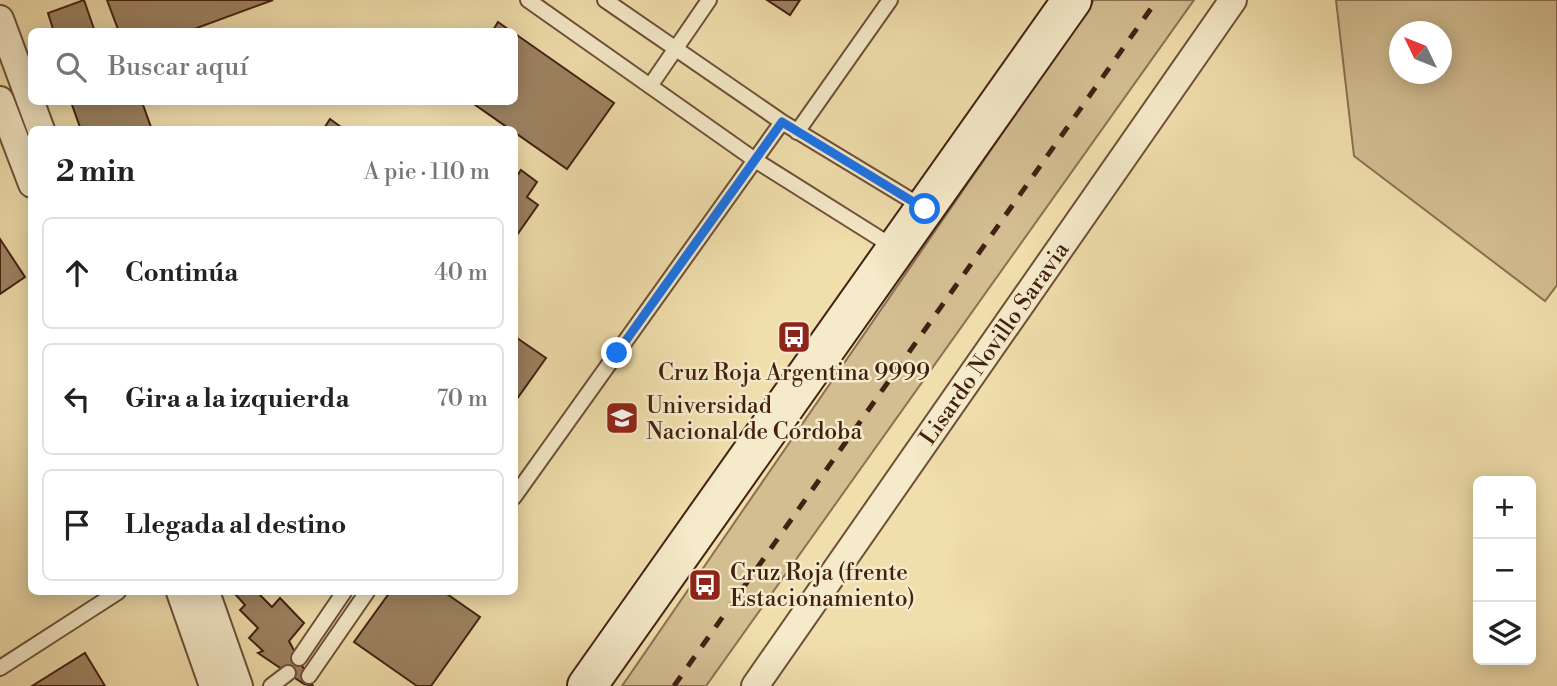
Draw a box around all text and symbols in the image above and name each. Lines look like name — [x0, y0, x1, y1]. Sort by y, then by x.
north arrow — [1389, 21, 1452, 84]
search box — [28, 28, 518, 105]
icon: search — [52, 48, 90, 86]
text: Buscar aquí — [108, 51, 248, 83]
text: 2 min — [56, 153, 135, 191]
text: A pie · 110 m — [364, 158, 490, 186]
route start — [909, 193, 940, 224]
street label: Lisardo Novillo Saravia — [914, 236, 1076, 451]
icon: ahead — [58, 254, 96, 292]
text: Continúa — [125, 257, 238, 289]
text: 40 m — [434, 259, 488, 287]
bus stop icon: Cruz Roja Argentina 9999 — [775, 318, 813, 356]
route end — [601, 337, 632, 368]
place label: Cruz Roja Argentina 9999 — [658, 359, 930, 387]
icon: left — [58, 380, 96, 418]
text: Gira a la izquierda — [125, 383, 349, 415]
text: 70 m — [437, 385, 488, 413]
place label: Universidad Nacional de Córdoba — [646, 392, 862, 446]
school or university icon: Universidad Nacional de Córdoba — [603, 399, 641, 437]
map controls — [1473, 476, 1536, 665]
button: + — [1473, 476, 1536, 539]
icon: arrive — [58, 506, 96, 544]
text: Llegada al destino — [125, 509, 346, 541]
button: − — [1473, 539, 1536, 602]
place label: Cruz Roja (frente Estacionamiento) — [730, 559, 915, 613]
bus stop icon: Cruz Roja (frente Estacionamiento) — [686, 566, 724, 604]
button: layers — [1473, 602, 1536, 665]

